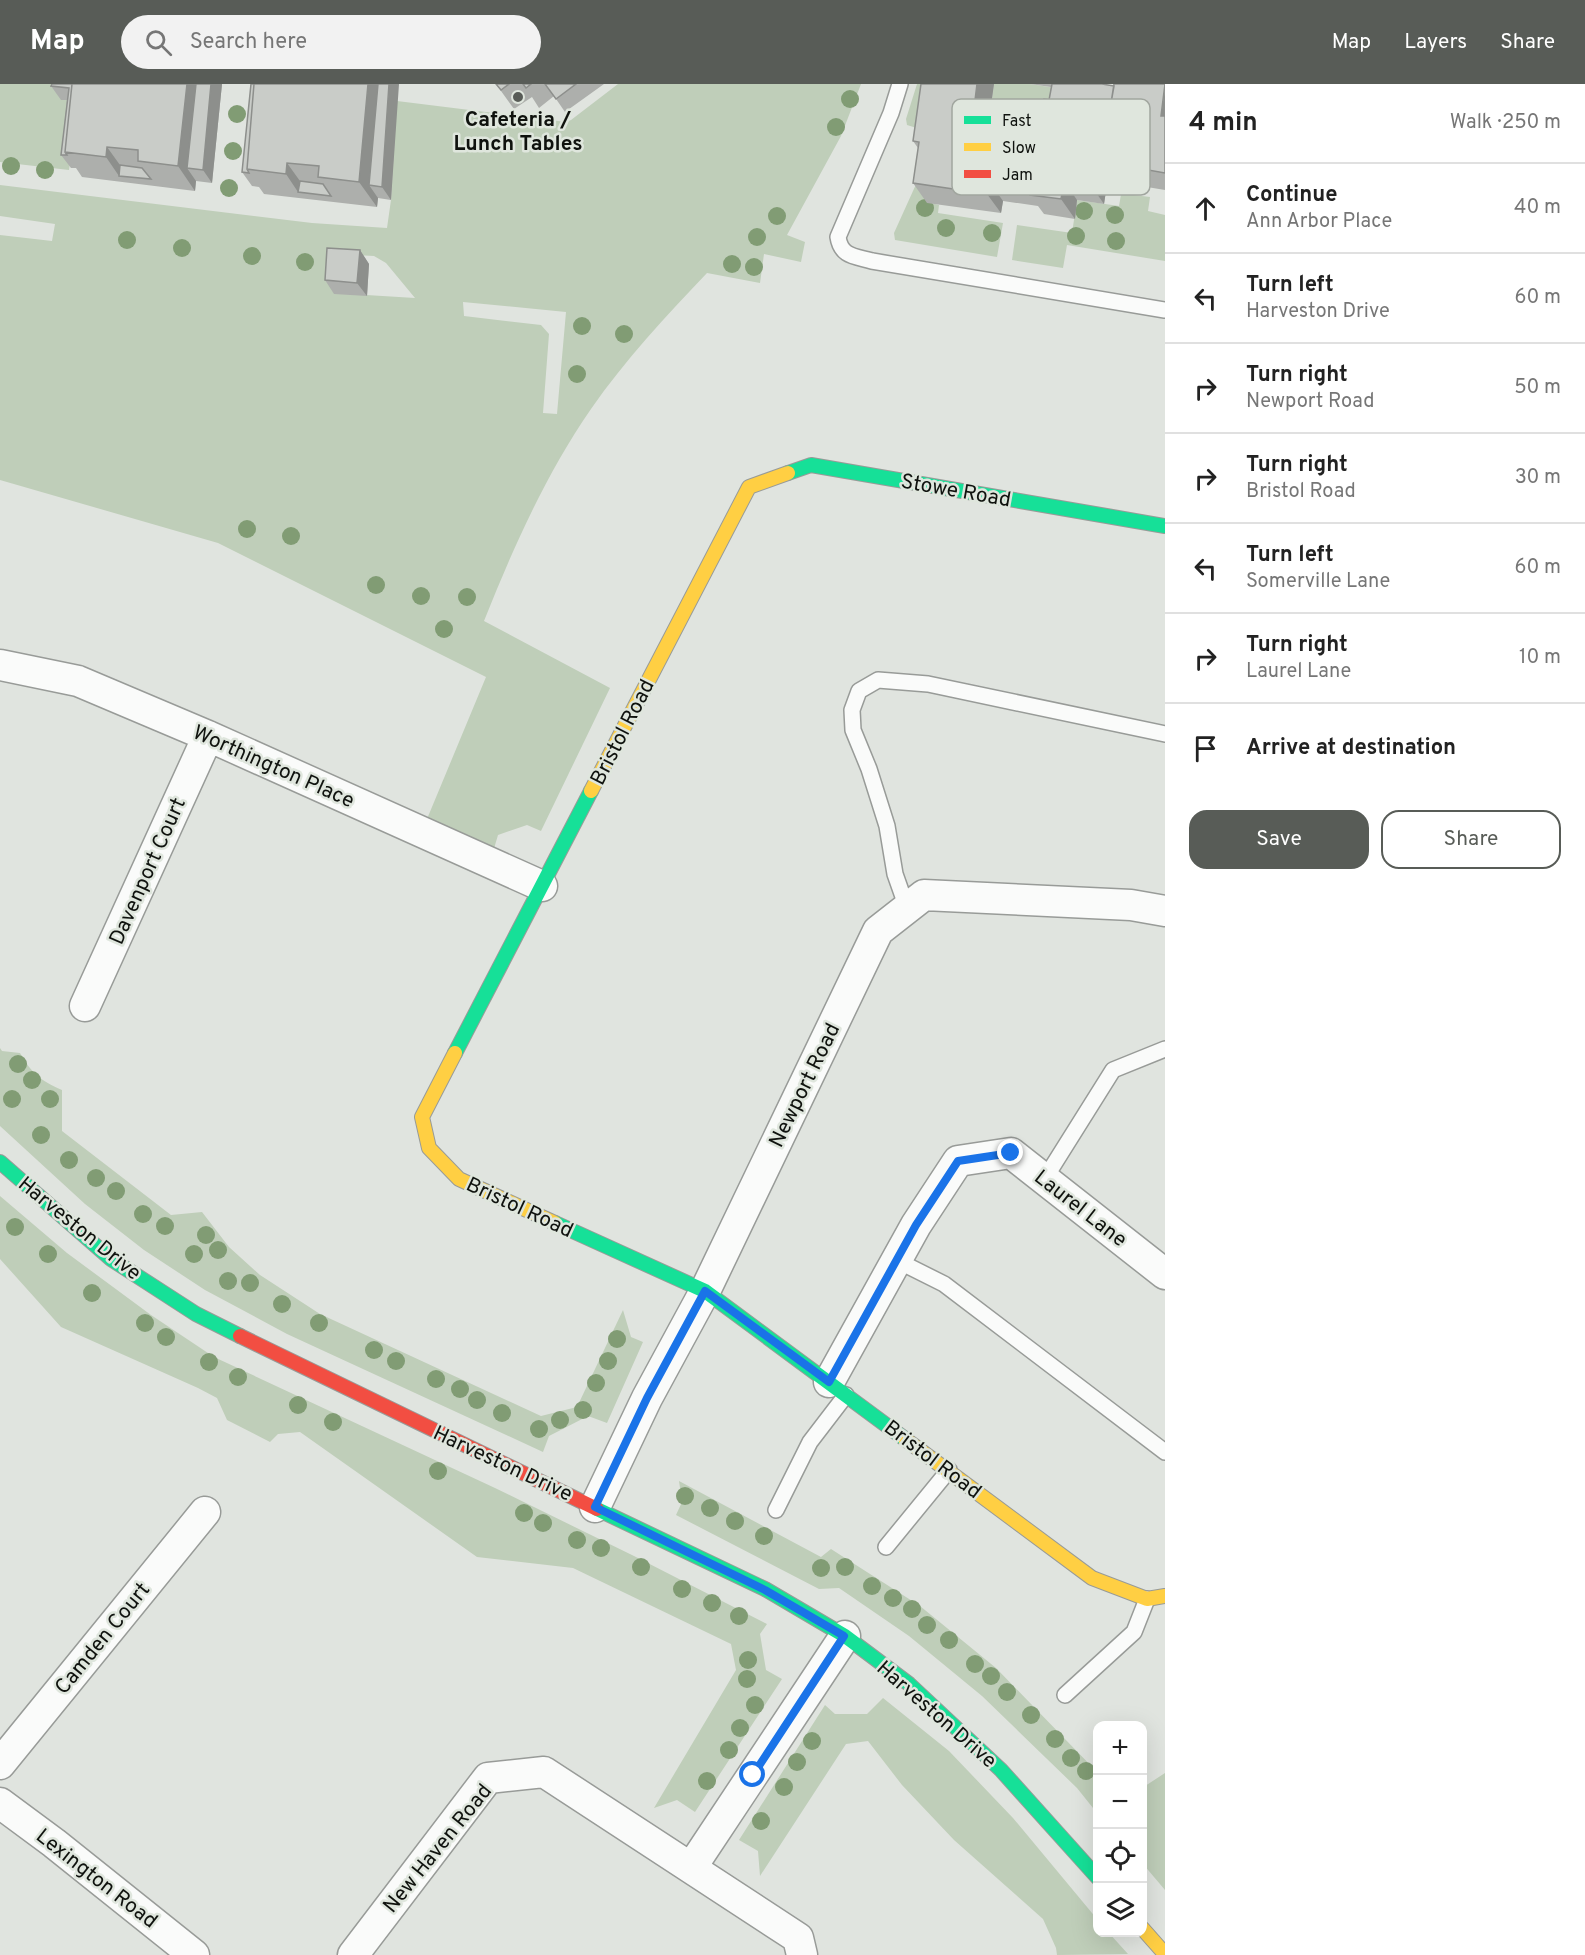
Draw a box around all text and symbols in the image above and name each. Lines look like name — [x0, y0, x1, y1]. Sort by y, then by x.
search box — [121, 15, 541, 69]
text: Map — [30, 24, 85, 60]
icon: search — [142, 26, 175, 59]
text: Search here — [190, 29, 307, 56]
text: Map — [1332, 29, 1371, 56]
text: Layers — [1404, 29, 1467, 56]
text: Share — [1500, 29, 1555, 56]
marker: Cafeteria / Lunch Tables — [511, 90, 525, 104]
legend — [952, 99, 1150, 195]
place label: Cafeteria / Lunch Tables — [453, 107, 583, 158]
text: 4 min — [1189, 107, 1258, 140]
text: Walk · 250 m — [1450, 110, 1561, 136]
text: Fast — [1002, 112, 1032, 132]
text: Slow — [1002, 139, 1036, 159]
text: Jam — [1002, 166, 1033, 186]
text: Continue — [1246, 182, 1337, 209]
icon: ahead — [1189, 192, 1222, 225]
text: 40 m — [1514, 195, 1561, 221]
text: Ann Arbor Place — [1246, 209, 1392, 235]
text: Turn left — [1246, 272, 1334, 299]
icon: left — [1189, 282, 1222, 315]
text: 60 m — [1515, 285, 1561, 311]
text: Harveston Drive — [1246, 299, 1390, 325]
text: Turn right — [1246, 362, 1348, 389]
icon: right — [1189, 372, 1222, 405]
text: 50 m — [1514, 375, 1561, 401]
text: Newport Road — [1246, 389, 1374, 415]
text: Turn right — [1246, 452, 1348, 479]
icon: right — [1189, 462, 1222, 495]
text: 30 m — [1515, 465, 1561, 491]
street label: Stowe Road — [899, 469, 1013, 514]
text: Bristol Road — [1246, 479, 1356, 505]
text: Turn left — [1246, 542, 1334, 569]
icon: left — [1189, 552, 1222, 585]
text: 60 m — [1515, 555, 1561, 581]
text: Somerville Lane — [1246, 569, 1390, 595]
text: Turn right — [1246, 632, 1348, 659]
icon: right — [1189, 642, 1222, 675]
text: 10 m — [1519, 645, 1561, 671]
text: Laurel Lane — [1246, 659, 1351, 685]
street label: Bristol Road — [585, 675, 662, 790]
street label: Worthington Place — [188, 720, 358, 815]
icon: arrive — [1189, 732, 1222, 765]
text: Arrive at destination — [1246, 735, 1456, 762]
street label: Davenport Court — [104, 794, 193, 949]
button: Save — [1189, 810, 1369, 869]
button: Share — [1381, 810, 1561, 869]
street label: Newport Road — [764, 1019, 847, 1152]
route end — [997, 1139, 1023, 1165]
street label: Laurel Lane — [1028, 1164, 1132, 1254]
street label: Harveston Drive — [12, 1171, 146, 1287]
street label: Bristol Road — [461, 1172, 577, 1245]
street label: Bristol Road — [878, 1415, 986, 1506]
street label: Harveston Drive — [428, 1420, 576, 1508]
street label: Camden Court — [50, 1577, 157, 1701]
street label: Harveston Drive — [870, 1655, 1002, 1775]
map controls — [1093, 1721, 1147, 1937]
button: + — [1093, 1721, 1147, 1775]
route start — [739, 1761, 765, 1787]
button: − — [1093, 1775, 1147, 1829]
street label: New Haven Road — [378, 1779, 499, 1919]
street label: Lexington Road — [30, 1823, 162, 1935]
button: locate — [1093, 1829, 1147, 1883]
button: layers — [1093, 1883, 1147, 1937]

